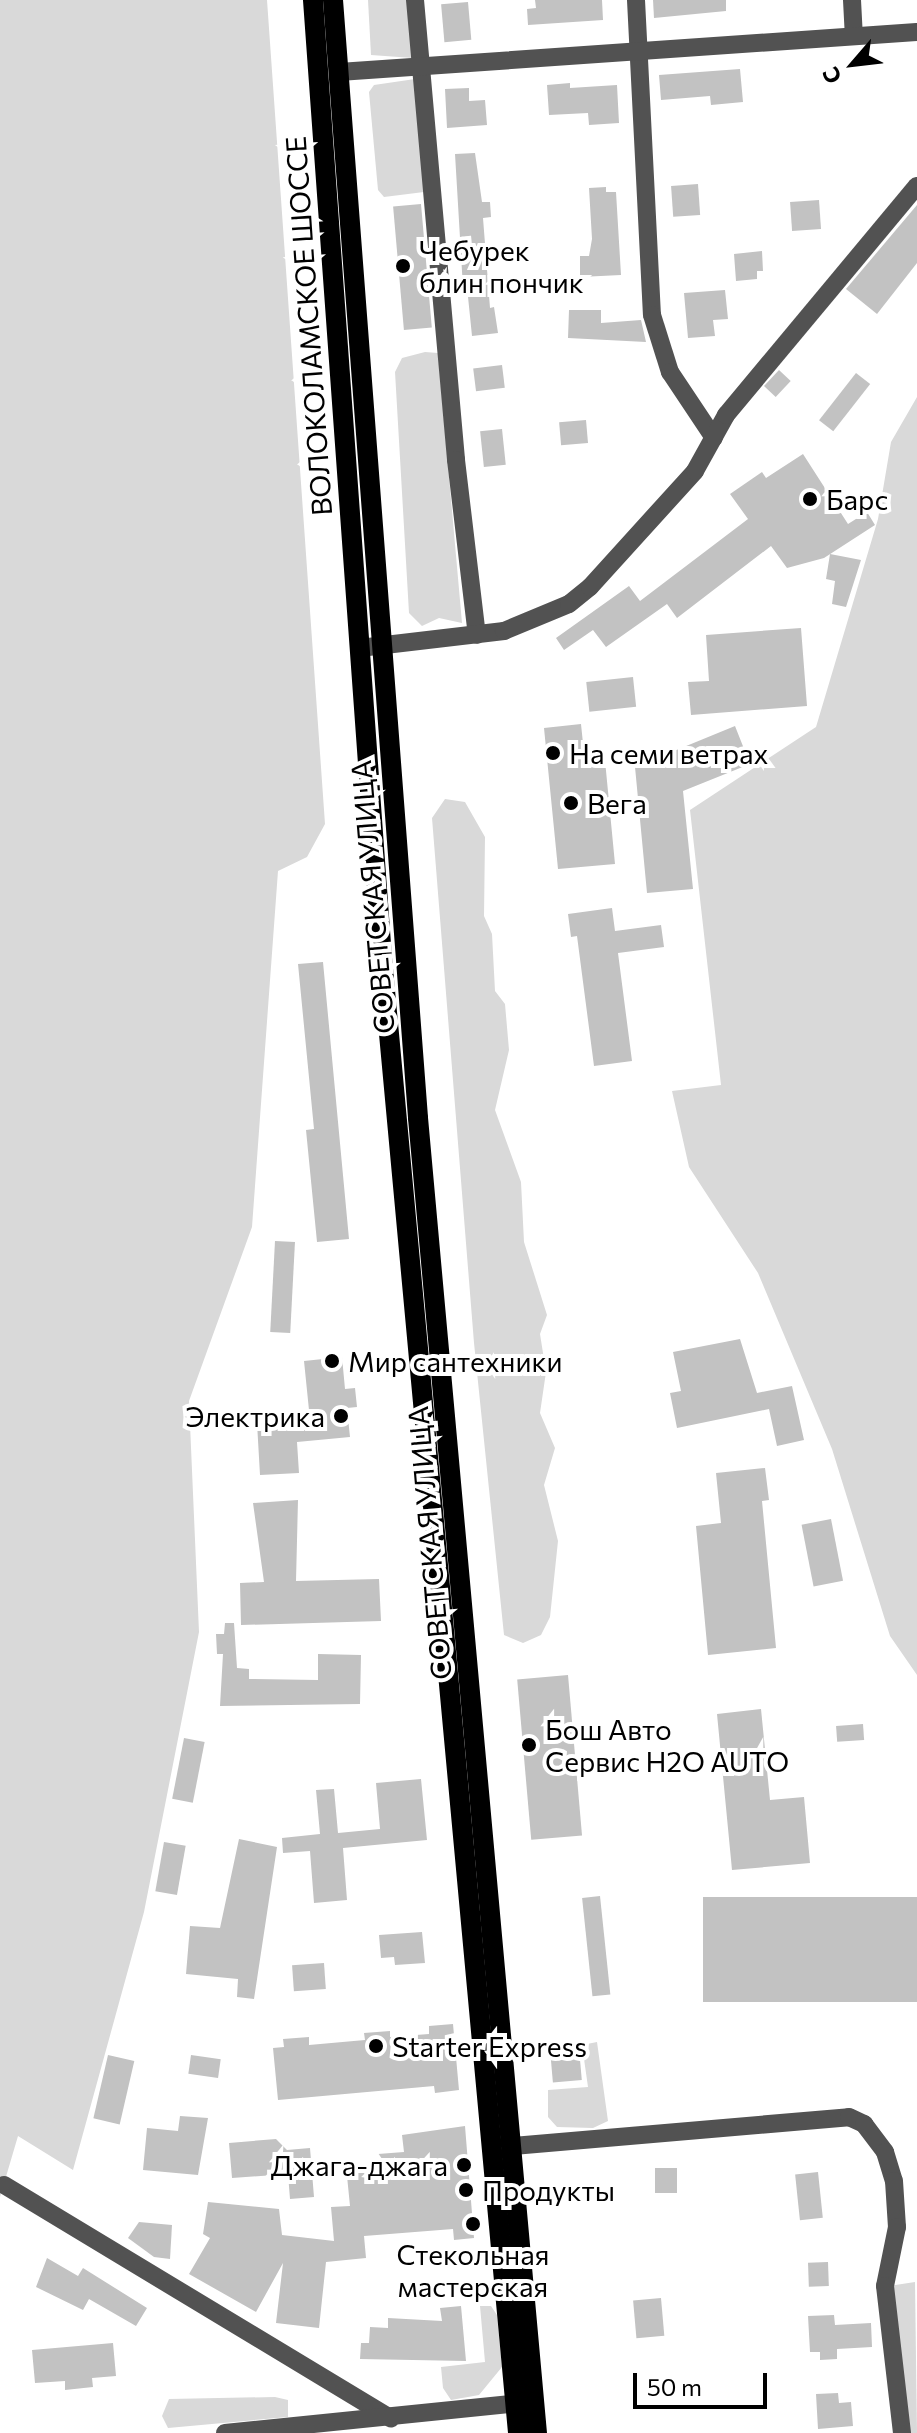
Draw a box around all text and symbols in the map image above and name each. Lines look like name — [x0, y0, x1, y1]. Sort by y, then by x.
north arrow — [813, 24, 893, 104]
text: С — [816, 63, 847, 88]
street label: ВОЛОКОЛАМСКОЕ ШОССЕ — [278, 135, 338, 517]
place label: Чебурек блин пончик — [419, 233, 584, 299]
marker: Чебурек блин пончик — [394, 257, 412, 275]
place label: Барс — [826, 482, 888, 516]
marker: Барс — [801, 490, 819, 508]
place label: На семи ветрах — [569, 736, 768, 770]
marker: На семи ветрах — [544, 744, 562, 762]
street label: СОВЕТСКАЯ УЛИЦА — [343, 759, 401, 1035]
place label: Вега — [587, 786, 647, 820]
marker: Вега — [562, 794, 580, 812]
place label: Мир сантехники — [348, 1344, 563, 1378]
marker: Мир сантехники — [323, 1352, 341, 1370]
place label: Электрика — [185, 1399, 325, 1433]
street label: СОВЕТСКАЯ УЛИЦА — [400, 1405, 458, 1681]
marker: Электрика — [332, 1407, 350, 1425]
place label: Бош Авто Сервис H2O AUTO — [545, 1712, 789, 1778]
marker: Бош Авто Сервис H2O AUTO — [520, 1736, 538, 1754]
place label: Starter Express — [392, 2029, 587, 2063]
marker: Starter Express — [367, 2037, 385, 2055]
place label: Джага-джага — [271, 2148, 448, 2182]
marker: Джага-джага — [455, 2156, 473, 2174]
place label: Продукты — [482, 2173, 615, 2207]
marker: Продукты — [457, 2181, 475, 2199]
marker: Стекольная мастерская — [464, 2215, 482, 2233]
place label: Стекольная мастерская — [396, 2237, 550, 2303]
scale bar — [637, 2357, 771, 2407]
text: 50 m — [647, 2372, 702, 2401]

